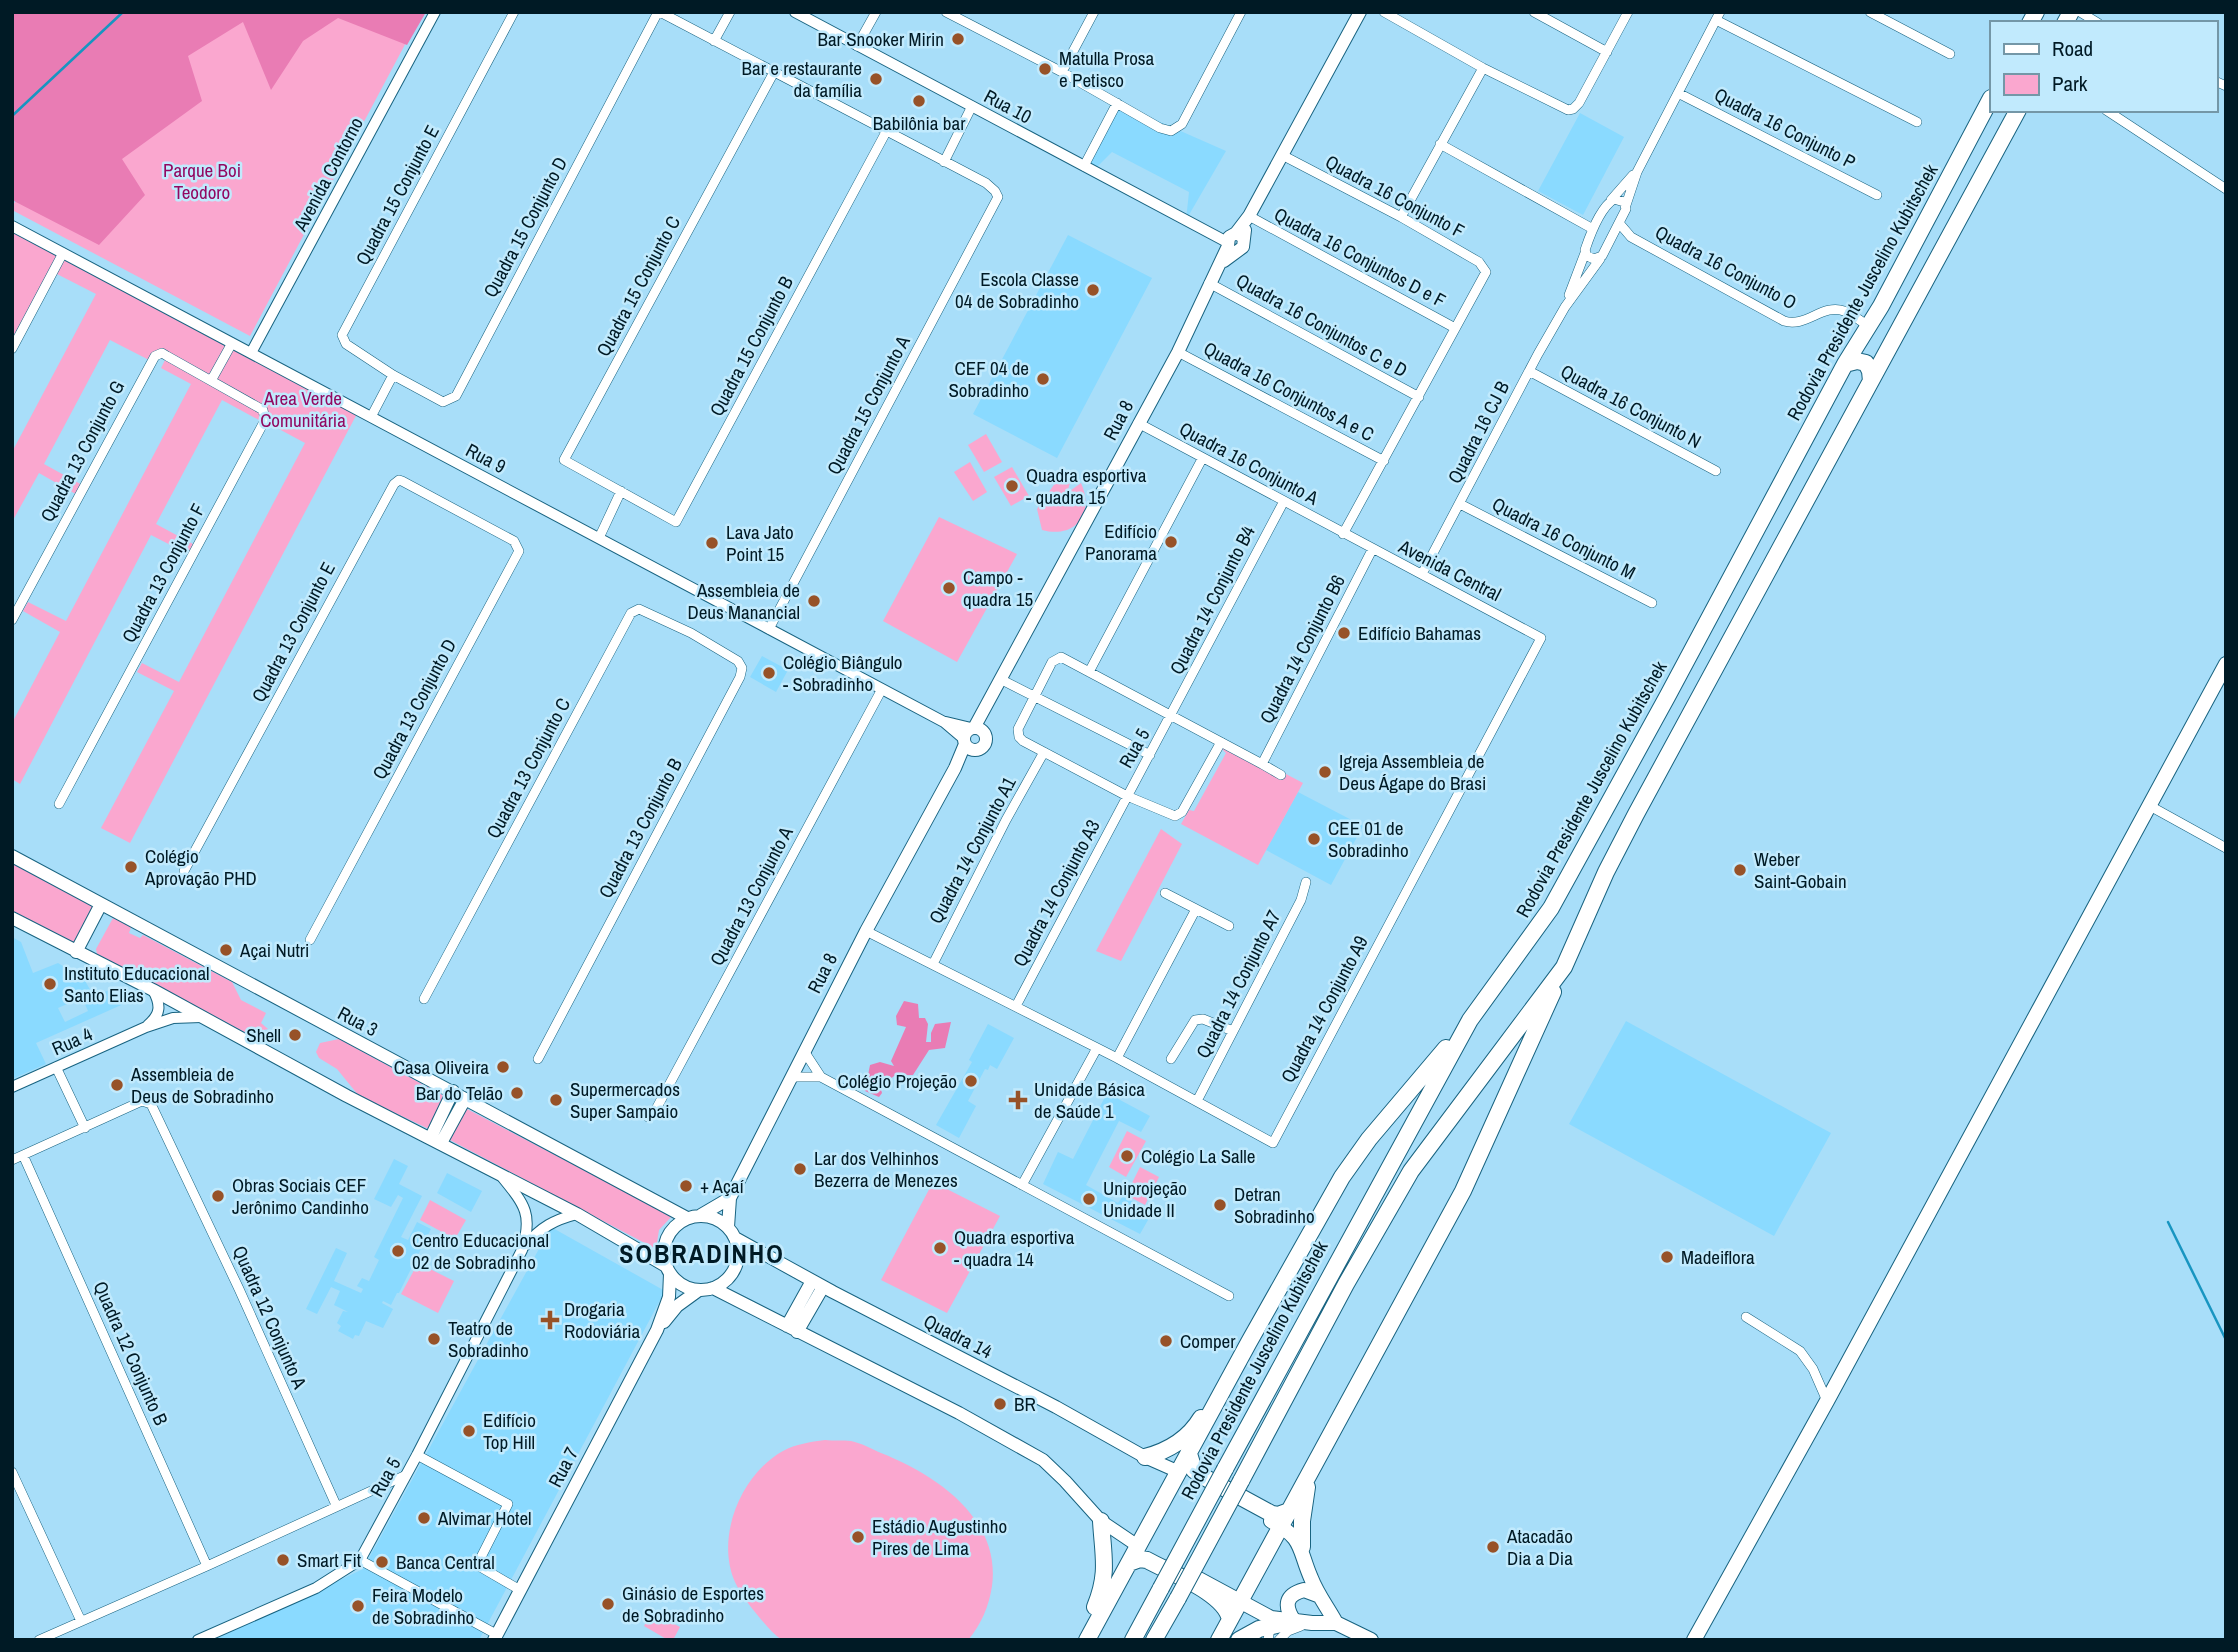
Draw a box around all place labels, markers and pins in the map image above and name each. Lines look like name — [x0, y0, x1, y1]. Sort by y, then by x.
place label: Bar Snooker Mirin — [818, 26, 944, 52]
marker: Bar Snooker Mirin — [950, 31, 966, 47]
place label: Matulla Prosa e Petisco — [1059, 45, 1155, 93]
place label: Bar e restaurante da família — [742, 55, 862, 103]
marker: Matulla Prosa e Petisco — [1037, 61, 1053, 77]
marker: Bar e restaurante da família — [868, 71, 884, 87]
marker: Babilônia bar — [911, 93, 927, 109]
place label: Babilônia bar — [873, 110, 966, 136]
place label: Escola Classe 04 de Sobradinho — [955, 266, 1079, 314]
marker: Escola Classe 04 de Sobradinho — [1085, 282, 1101, 298]
place label: CEF 04 de Sobradinho — [948, 355, 1029, 403]
marker: CEF 04 de Sobradinho — [1035, 371, 1051, 387]
place label: Quadra esportiva - quadra 15 — [1026, 462, 1147, 510]
marker: Quadra esportiva - quadra 15 — [1004, 478, 1020, 494]
place label: Edifício Panorama — [1085, 518, 1157, 566]
place label: Lava Jato Point 15 — [726, 519, 794, 567]
marker: Edifício Panorama — [1163, 534, 1179, 550]
marker: Lava Jato Point 15 — [704, 535, 720, 551]
place label: Campo - quadra 15 — [963, 564, 1034, 612]
place label: Assembleia de Deus Manancial — [687, 577, 800, 625]
marker: Campo - quadra 15 — [941, 580, 957, 596]
marker: Assembleia de Deus Manancial — [806, 593, 822, 609]
place label: Edifício Bahamas — [1358, 620, 1481, 646]
marker: Edifício Bahamas — [1336, 625, 1352, 641]
place label: Colégio Biângulo - Sobradinho — [783, 649, 903, 697]
marker: Colégio Biângulo - Sobradinho — [761, 665, 777, 681]
place label: Igreja Assembleia de Deus Ágape do Brasi — [1339, 748, 1486, 796]
marker: Igreja Assembleia de Deus Ágape do Brasi — [1317, 764, 1333, 780]
place label: CEE 01 de Sobradinho — [1328, 815, 1409, 863]
marker: CEE 01 de Sobradinho — [1306, 831, 1322, 847]
place label: Colégio Aprovação PHD — [144, 843, 257, 891]
place label: Weber Saint-Gobain — [1754, 846, 1847, 894]
marker: Colégio Aprovação PHD — [123, 859, 139, 875]
marker: Weber Saint-Gobain — [1732, 862, 1748, 878]
place label: Açai Nutri — [239, 937, 309, 963]
marker: Açai Nutri — [218, 942, 234, 958]
place label: Instituto Educacional Santo Elias — [64, 960, 210, 1008]
marker: Instituto Educacional Santo Elias — [42, 976, 58, 992]
place label: Shell — [246, 1022, 281, 1048]
marker: Shell — [287, 1027, 303, 1043]
place label: Casa Oliveira — [394, 1054, 489, 1080]
marker: Casa Oliveira — [495, 1059, 511, 1075]
place label: Assembleia de Deus de Sobradinho — [130, 1061, 274, 1109]
place label: Colégio Projeção — [837, 1068, 957, 1094]
marker: Colégio Projeção — [963, 1073, 979, 1089]
place label: Supermercados Super Sampaio — [570, 1076, 680, 1124]
place label: Unidade Básica de Saúde 1 — [1034, 1076, 1145, 1124]
marker: Assembleia de Deus de Sobradinho — [109, 1077, 125, 1093]
place label: Bar do Telão — [416, 1080, 503, 1106]
marker: Bar do Telão — [509, 1085, 525, 1101]
marker: Unidade Básica de Saúde 1 — [1008, 1090, 1028, 1110]
marker: Supermercados Super Sampaio — [548, 1092, 564, 1108]
place label: Colégio La Salle — [1141, 1143, 1255, 1169]
place label: Lar dos Velhinhos Bezerra de Menezes — [814, 1145, 958, 1193]
marker: Colégio La Salle — [1119, 1148, 1135, 1164]
marker: Lar dos Velhinhos Bezerra de Menezes — [792, 1161, 808, 1177]
place label: Obras Sociais CEF Jerônimo Candinho — [232, 1172, 369, 1220]
place label: + Açaí — [700, 1173, 744, 1199]
place label: Uniprojeção Unidade II — [1103, 1175, 1187, 1223]
marker: + Açaí — [678, 1178, 694, 1194]
place label: Detran Sobradinho — [1234, 1181, 1315, 1229]
marker: Obras Sociais CEF Jerônimo Candinho — [210, 1188, 226, 1204]
marker: Uniprojeção Unidade II — [1081, 1191, 1097, 1207]
marker: Detran Sobradinho — [1212, 1197, 1228, 1213]
place label: Quadra esportiva - quadra 14 — [954, 1224, 1075, 1272]
place label: Centro Educacional 02 de Sobradinho — [412, 1227, 549, 1275]
marker: Quadra esportiva - quadra 14 — [932, 1240, 948, 1256]
marker: Centro Educacional 02 de Sobradinho — [390, 1243, 406, 1259]
place label: Madeiflora — [1681, 1244, 1755, 1270]
marker: Madeiflora — [1659, 1249, 1675, 1265]
place label: Drogaria Rodoviária — [564, 1296, 641, 1344]
marker: Drogaria Rodoviária — [542, 1312, 558, 1328]
place label: Teatro de Sobradinho — [448, 1315, 529, 1363]
place label: Comper — [1180, 1328, 1236, 1354]
marker: Teatro de Sobradinho — [426, 1331, 442, 1347]
marker: Comper — [1158, 1333, 1174, 1349]
place label: BR — [1014, 1391, 1036, 1417]
marker: BR — [992, 1396, 1008, 1412]
place label: Edifício Top Hill — [483, 1407, 536, 1455]
marker: Edifício Top Hill — [461, 1423, 477, 1439]
place label: Alvimar Hotel — [437, 1505, 532, 1531]
marker: Alvimar Hotel — [416, 1510, 432, 1526]
place label: Estádio Augustinho Pires de Lima — [872, 1513, 1007, 1561]
place label: Atacadão Dia a Dia — [1506, 1523, 1573, 1571]
marker: Estádio Augustinho Pires de Lima — [850, 1529, 866, 1545]
marker: Atacadão Dia a Dia — [1485, 1539, 1501, 1555]
place label: Smart Fit — [297, 1547, 362, 1573]
place label: Banca Central — [396, 1549, 495, 1575]
marker: Smart Fit — [275, 1552, 291, 1568]
marker: Banca Central — [374, 1554, 390, 1570]
place label: Ginásio de Esportes de Sobradinho — [622, 1580, 764, 1628]
place label: Feira Modelo de Sobradinho — [372, 1582, 474, 1630]
marker: Ginásio de Esportes de Sobradinho — [600, 1596, 616, 1612]
marker: Feira Modelo de Sobradinho — [350, 1598, 366, 1614]

